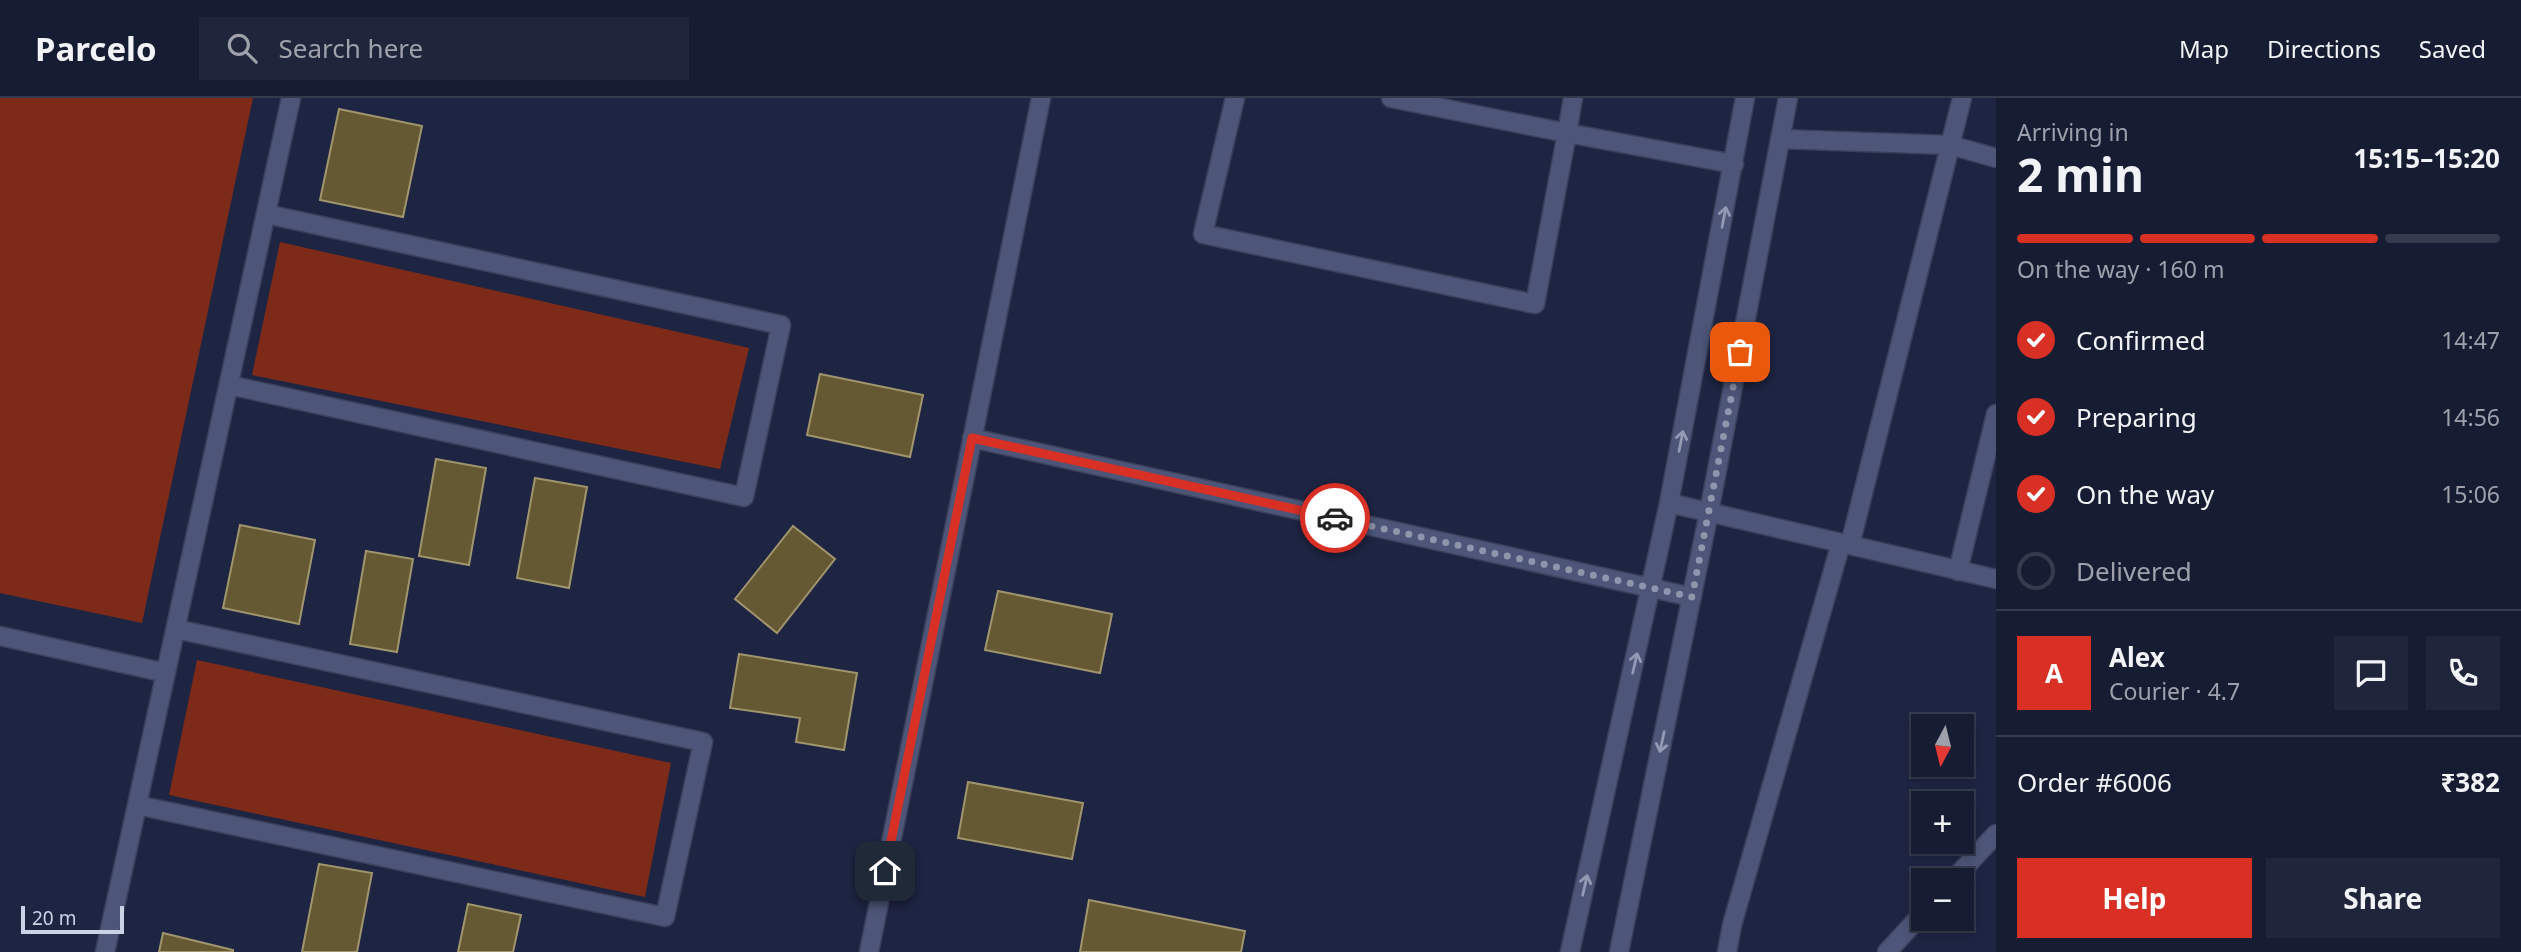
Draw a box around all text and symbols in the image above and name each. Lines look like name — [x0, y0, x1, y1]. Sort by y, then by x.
search box — [199, 17, 689, 80]
text: Parcelo — [35, 26, 157, 71]
icon: search — [223, 29, 261, 67]
text: Search here — [279, 30, 423, 66]
text: Map — [2179, 32, 2229, 65]
text: Directions — [2267, 32, 2381, 65]
text: Saved — [2419, 32, 2486, 65]
text: Arriving in — [2017, 116, 2129, 148]
text: 15:15–15:20 — [2353, 140, 2500, 176]
text: 2 min — [2017, 143, 2144, 205]
one-way arrow — [1717, 206, 1731, 229]
text: On the way · 160 m — [2017, 253, 2224, 285]
icon: check — [2017, 321, 2055, 359]
pin — [1710, 322, 1770, 382]
text: Confirmed — [2076, 322, 2206, 358]
text: 14:47 — [2441, 324, 2500, 356]
icon: bag — [1721, 333, 1759, 371]
icon: check — [2017, 398, 2055, 436]
text: Preparing — [2076, 399, 2197, 435]
text: 14:56 — [2441, 401, 2500, 433]
one-way arrow — [1675, 430, 1688, 453]
icon: check — [2017, 475, 2055, 513]
text: On the way — [2076, 476, 2214, 512]
text: 15:06 — [2441, 478, 2500, 510]
courier — [1300, 483, 1370, 553]
icon: car — [1316, 499, 1354, 537]
text: Delivered — [2076, 553, 2192, 589]
button: chat — [2334, 636, 2408, 710]
button: phone — [2426, 636, 2500, 710]
text: Alex — [2109, 639, 2165, 675]
one-way arrow — [1628, 652, 1642, 675]
text: A — [2045, 655, 2063, 691]
text: Courier · 4.7 — [2109, 675, 2240, 707]
north arrow — [1911, 714, 1974, 777]
map controls — [1911, 714, 1974, 931]
one-way arrow — [1654, 730, 1668, 753]
text: Order #6006 — [2017, 764, 2172, 800]
text: ₹382 — [2441, 764, 2500, 800]
button: + — [1911, 791, 1974, 854]
pin — [855, 841, 915, 901]
icon: home — [866, 852, 904, 890]
button: Help — [2017, 858, 2252, 938]
button: Share — [2266, 858, 2500, 938]
button: − — [1911, 868, 1974, 931]
one-way arrow — [1579, 874, 1593, 897]
scale bar — [21, 903, 124, 935]
text: 20 m — [32, 905, 76, 931]

